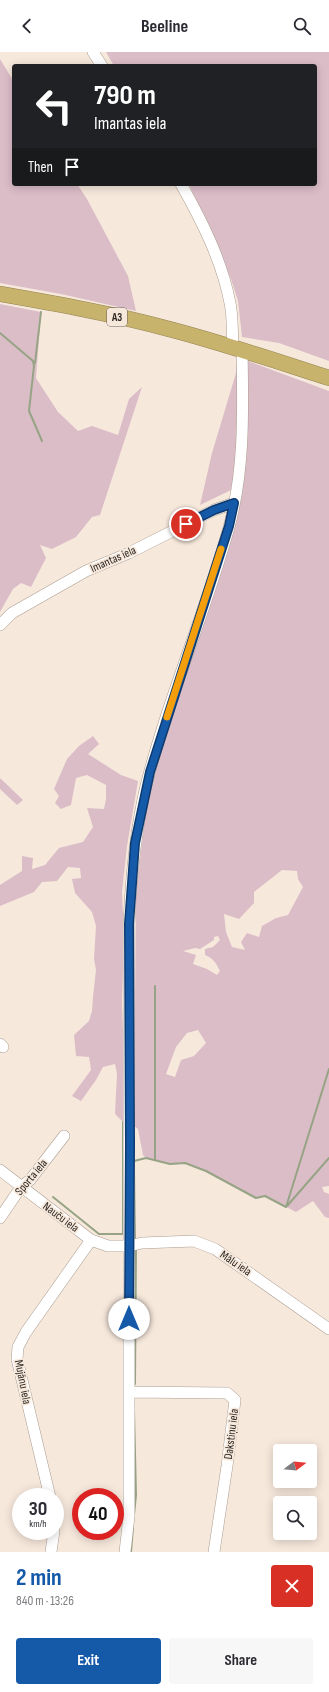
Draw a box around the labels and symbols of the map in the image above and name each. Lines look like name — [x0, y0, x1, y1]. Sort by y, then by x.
road number: A3 — [107, 308, 127, 326]
pin — [169, 507, 203, 541]
street label: Imantas iela — [88, 543, 139, 576]
street label: Sporta iela — [12, 1156, 51, 1199]
street label: Nauču iela — [40, 1199, 82, 1236]
street label: Mālu iela — [217, 1247, 255, 1280]
position arrow — [108, 1298, 150, 1340]
street label: Mujānu iela — [11, 1359, 34, 1406]
street label: Dakstiņu iela — [221, 1407, 242, 1460]
north arrow — [273, 1444, 317, 1488]
speed limit sign: 40 — [72, 1488, 124, 1540]

